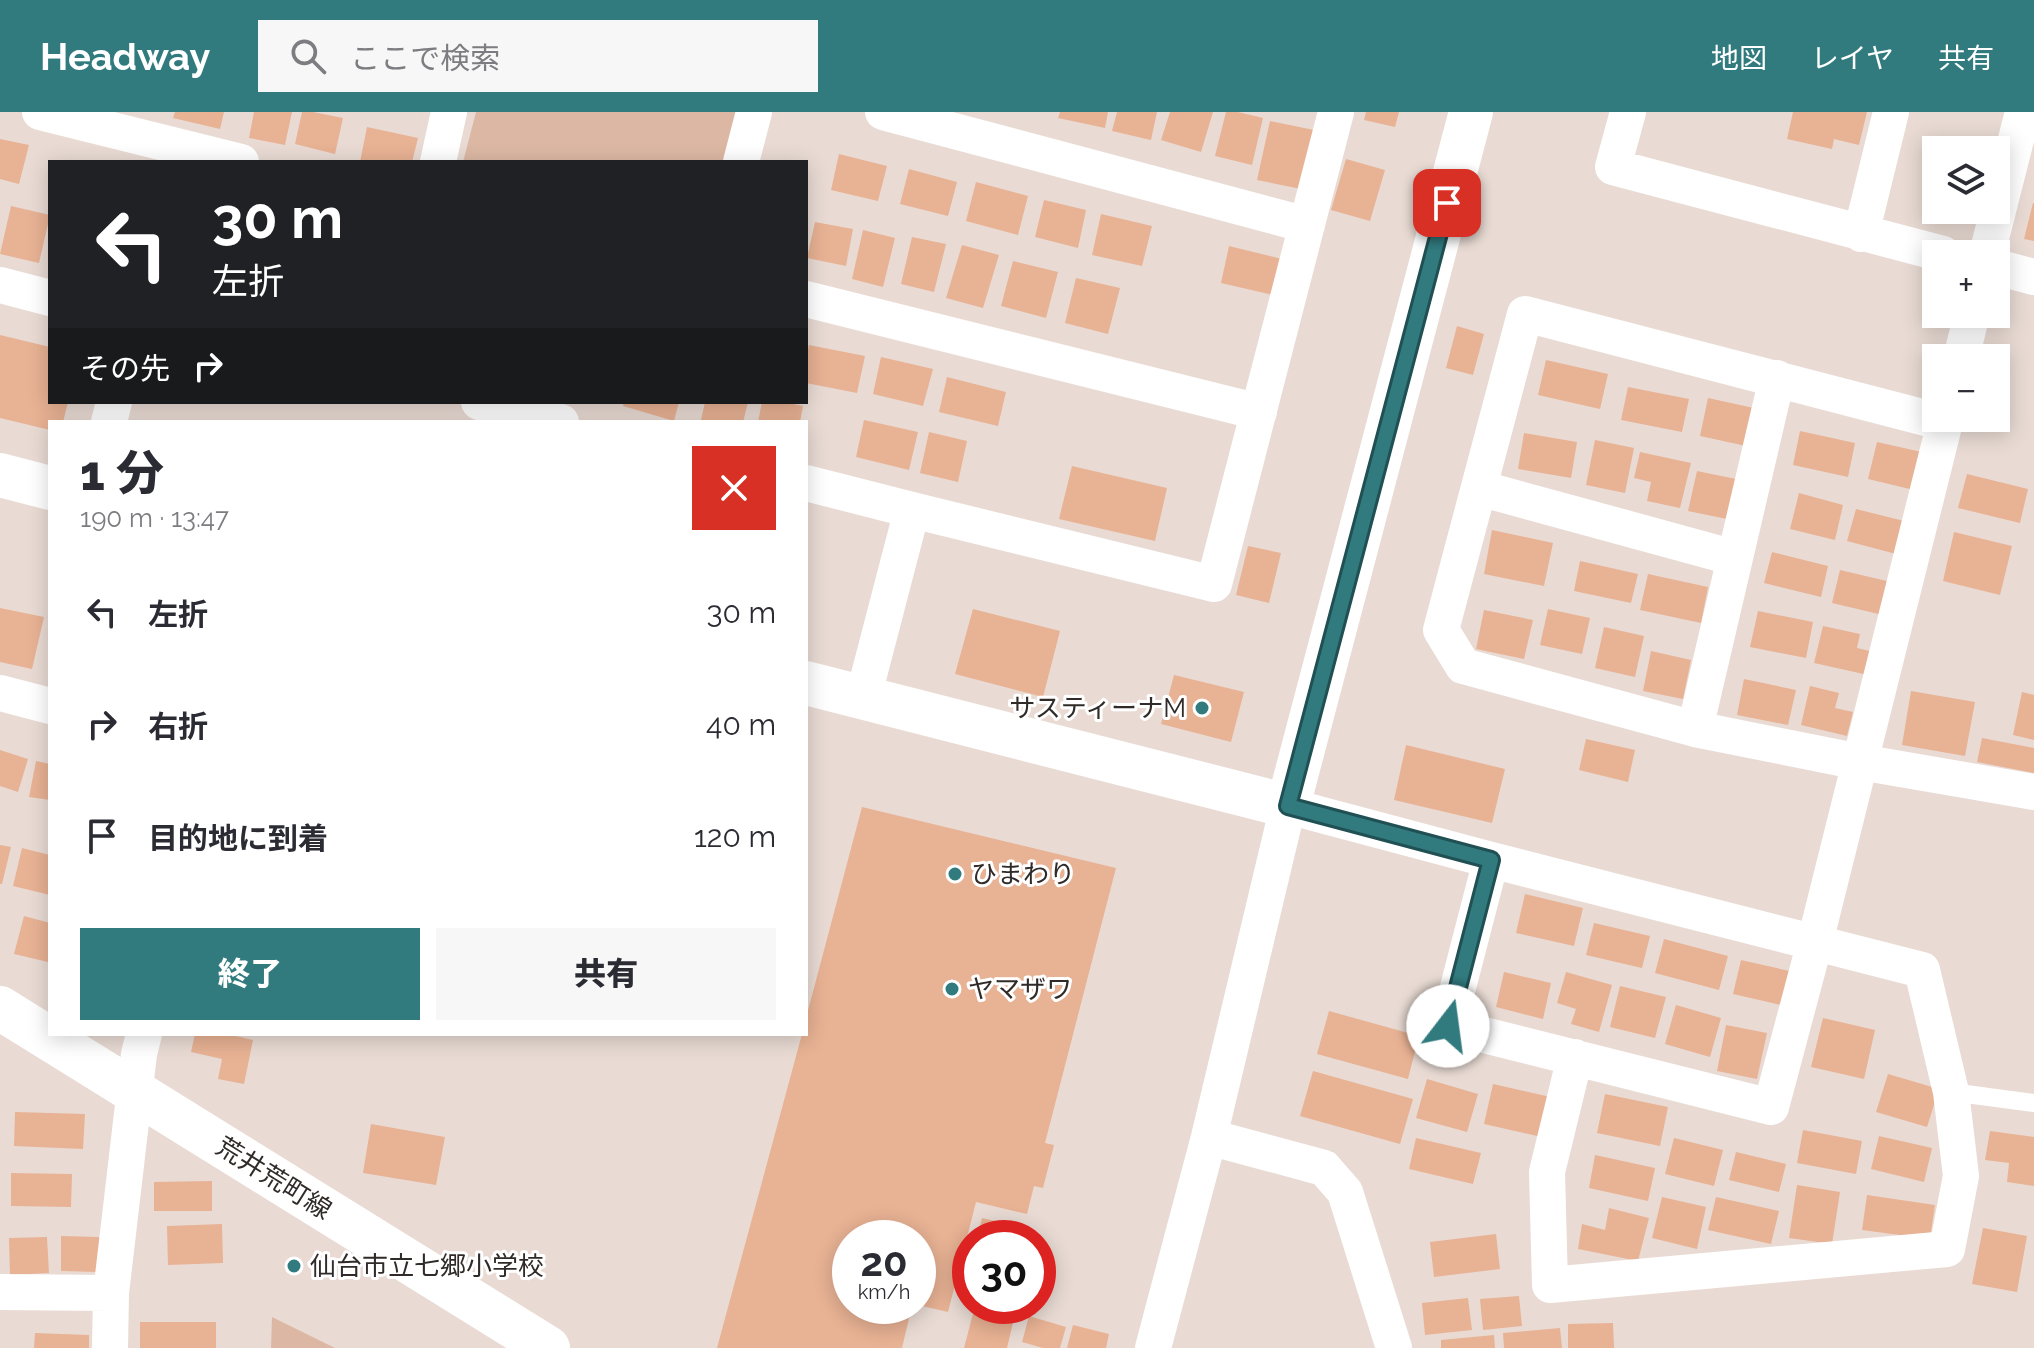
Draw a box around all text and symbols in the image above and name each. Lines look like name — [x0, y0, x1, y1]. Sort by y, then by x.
search box — [258, 20, 818, 92]
text: Headway — [40, 34, 210, 79]
icon: search — [286, 34, 330, 78]
text: ここで検索 — [350, 41, 500, 76]
text: 地図 — [1711, 42, 1767, 75]
text: レイヤ — [1811, 42, 1894, 75]
text: 共有 — [1938, 42, 1994, 75]
map controls — [1922, 136, 2010, 432]
button: layers — [1922, 136, 2010, 224]
pin — [1413, 169, 1481, 237]
icon: arrive — [1425, 181, 1469, 225]
text: 30 m — [212, 185, 343, 251]
icon: left — [80, 192, 184, 296]
button: + — [1922, 240, 2010, 328]
text: 左折 — [212, 260, 284, 302]
icon: right — [186, 344, 230, 388]
button: − — [1922, 344, 2010, 432]
text: その先 — [80, 351, 170, 386]
text: 1 分 — [80, 445, 164, 501]
button: close — [692, 446, 776, 530]
text: 190 m · 13:47 — [80, 503, 229, 533]
icon: left — [80, 590, 124, 634]
text: 30 m — [706, 595, 776, 630]
text: 左折 — [148, 597, 208, 632]
place label: サスティーナM — [1009, 693, 1186, 723]
marker: サスティーナM — [1193, 699, 1211, 717]
icon: right — [80, 702, 124, 746]
text: 40 m — [706, 707, 776, 742]
text: 右折 — [148, 709, 208, 744]
icon: arrive — [80, 814, 124, 858]
text: 120 m — [694, 819, 776, 854]
text: 目的地に到着 — [148, 821, 328, 856]
place label: ひまわり — [971, 859, 1075, 889]
marker: ひまわり — [946, 865, 964, 883]
button: 終了 — [80, 928, 420, 1020]
button: 共有 — [436, 928, 776, 1020]
place label: ヤマザワ — [968, 974, 1072, 1004]
marker: ヤマザワ — [943, 980, 961, 998]
position arrow — [1406, 984, 1490, 1068]
street label: 荒井荒町線 — [211, 1131, 337, 1225]
speed limit sign: 30 — [952, 1220, 1056, 1324]
text: 20 — [860, 1238, 908, 1285]
place label: 仙台市立七郷小学校 — [310, 1251, 544, 1281]
marker: 仙台市立七郷小学校 — [285, 1257, 303, 1275]
text: km/h — [858, 1280, 910, 1304]

